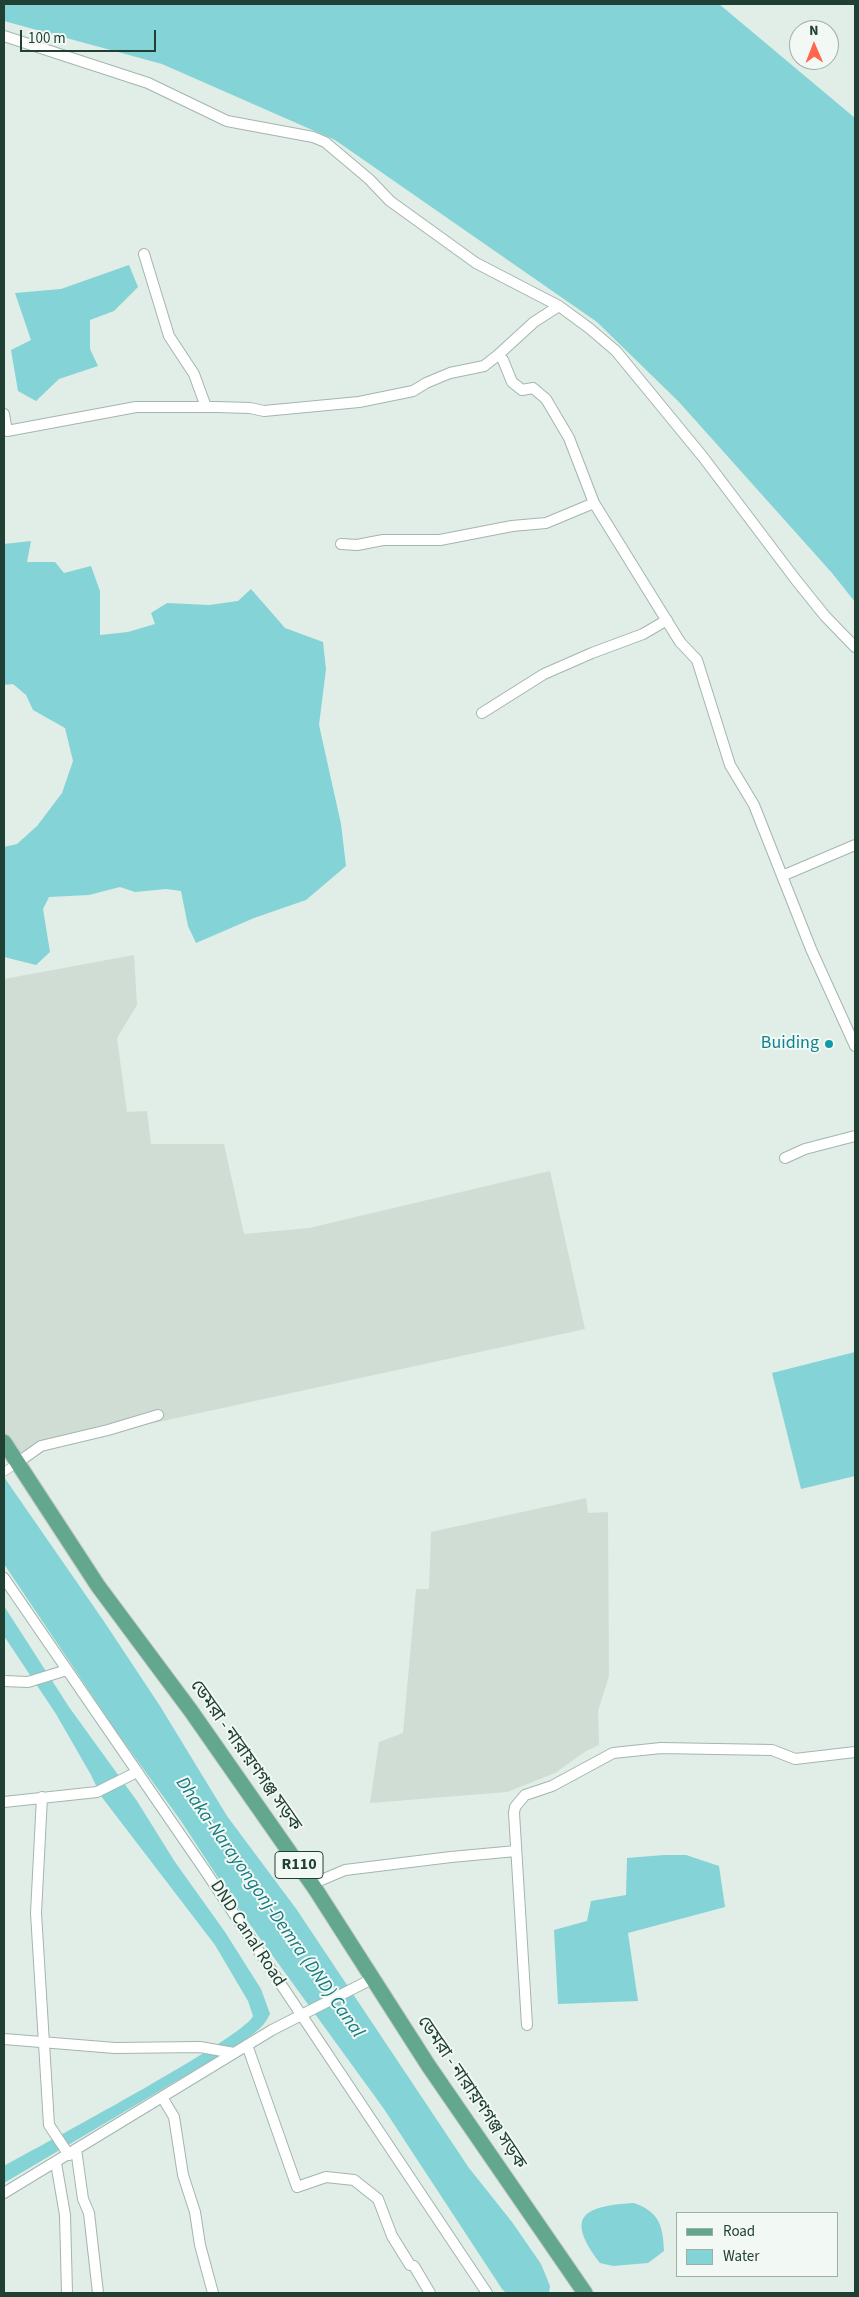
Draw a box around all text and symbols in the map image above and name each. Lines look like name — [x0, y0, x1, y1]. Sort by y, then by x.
scale bar — [22, 20, 159, 52]
north arrow — [789, 20, 839, 70]
text: N — [809, 21, 819, 41]
text: 100 m — [28, 28, 66, 49]
place label: Buiding — [761, 1033, 819, 1055]
marker: Buiding — [823, 1038, 835, 1050]
street label: ডেমরা - নারায়ণগঞ্জ সড়ক — [185, 1676, 305, 1836]
water label: Dhaka-Narayongonj-Demra (DND) Canal — [170, 1773, 368, 2043]
road number: R110 — [275, 1852, 323, 1878]
street label: DND Canal Road — [205, 1877, 289, 1991]
street label: ডেমরা - নারায়ণগঞ্জ সড়ক — [412, 2012, 530, 2174]
legend — [676, 2212, 839, 2277]
text: Road — [723, 2221, 755, 2242]
text: Water — [723, 2246, 759, 2267]

